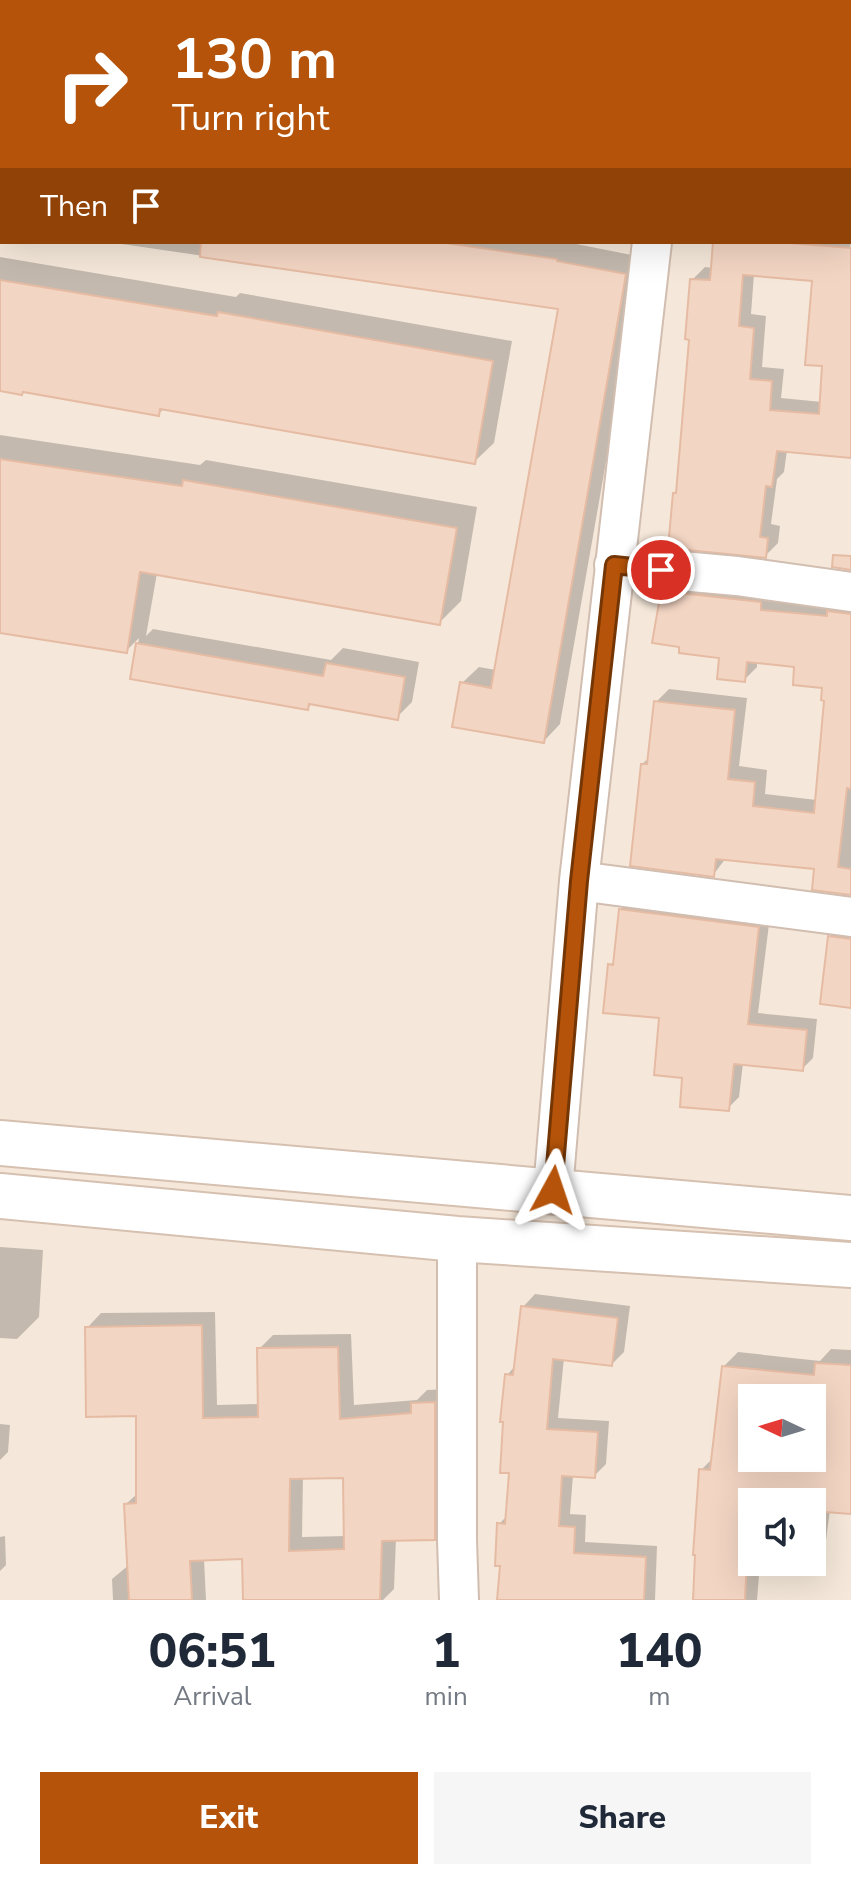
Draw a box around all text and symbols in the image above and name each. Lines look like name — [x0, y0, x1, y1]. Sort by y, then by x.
text: 130 m — [172, 21, 337, 98]
icon: right — [40, 32, 144, 136]
text: Turn right — [172, 94, 329, 143]
icon: arrive — [124, 184, 168, 228]
text: Then — [40, 186, 108, 227]
pin — [627, 536, 695, 604]
icon: arrive — [639, 548, 683, 592]
position arrow — [511, 1148, 595, 1232]
north arrow — [738, 1384, 826, 1472]
map controls — [738, 1384, 826, 1576]
button: sound — [738, 1488, 826, 1576]
text: 06:51 — [148, 1618, 276, 1684]
text: 1 — [432, 1618, 461, 1684]
text: 140 — [616, 1618, 703, 1684]
text: Arrival — [173, 1679, 251, 1714]
text: min — [425, 1679, 468, 1714]
text: m — [648, 1679, 670, 1714]
button: Exit — [40, 1772, 418, 1864]
button: Share — [434, 1772, 811, 1864]

